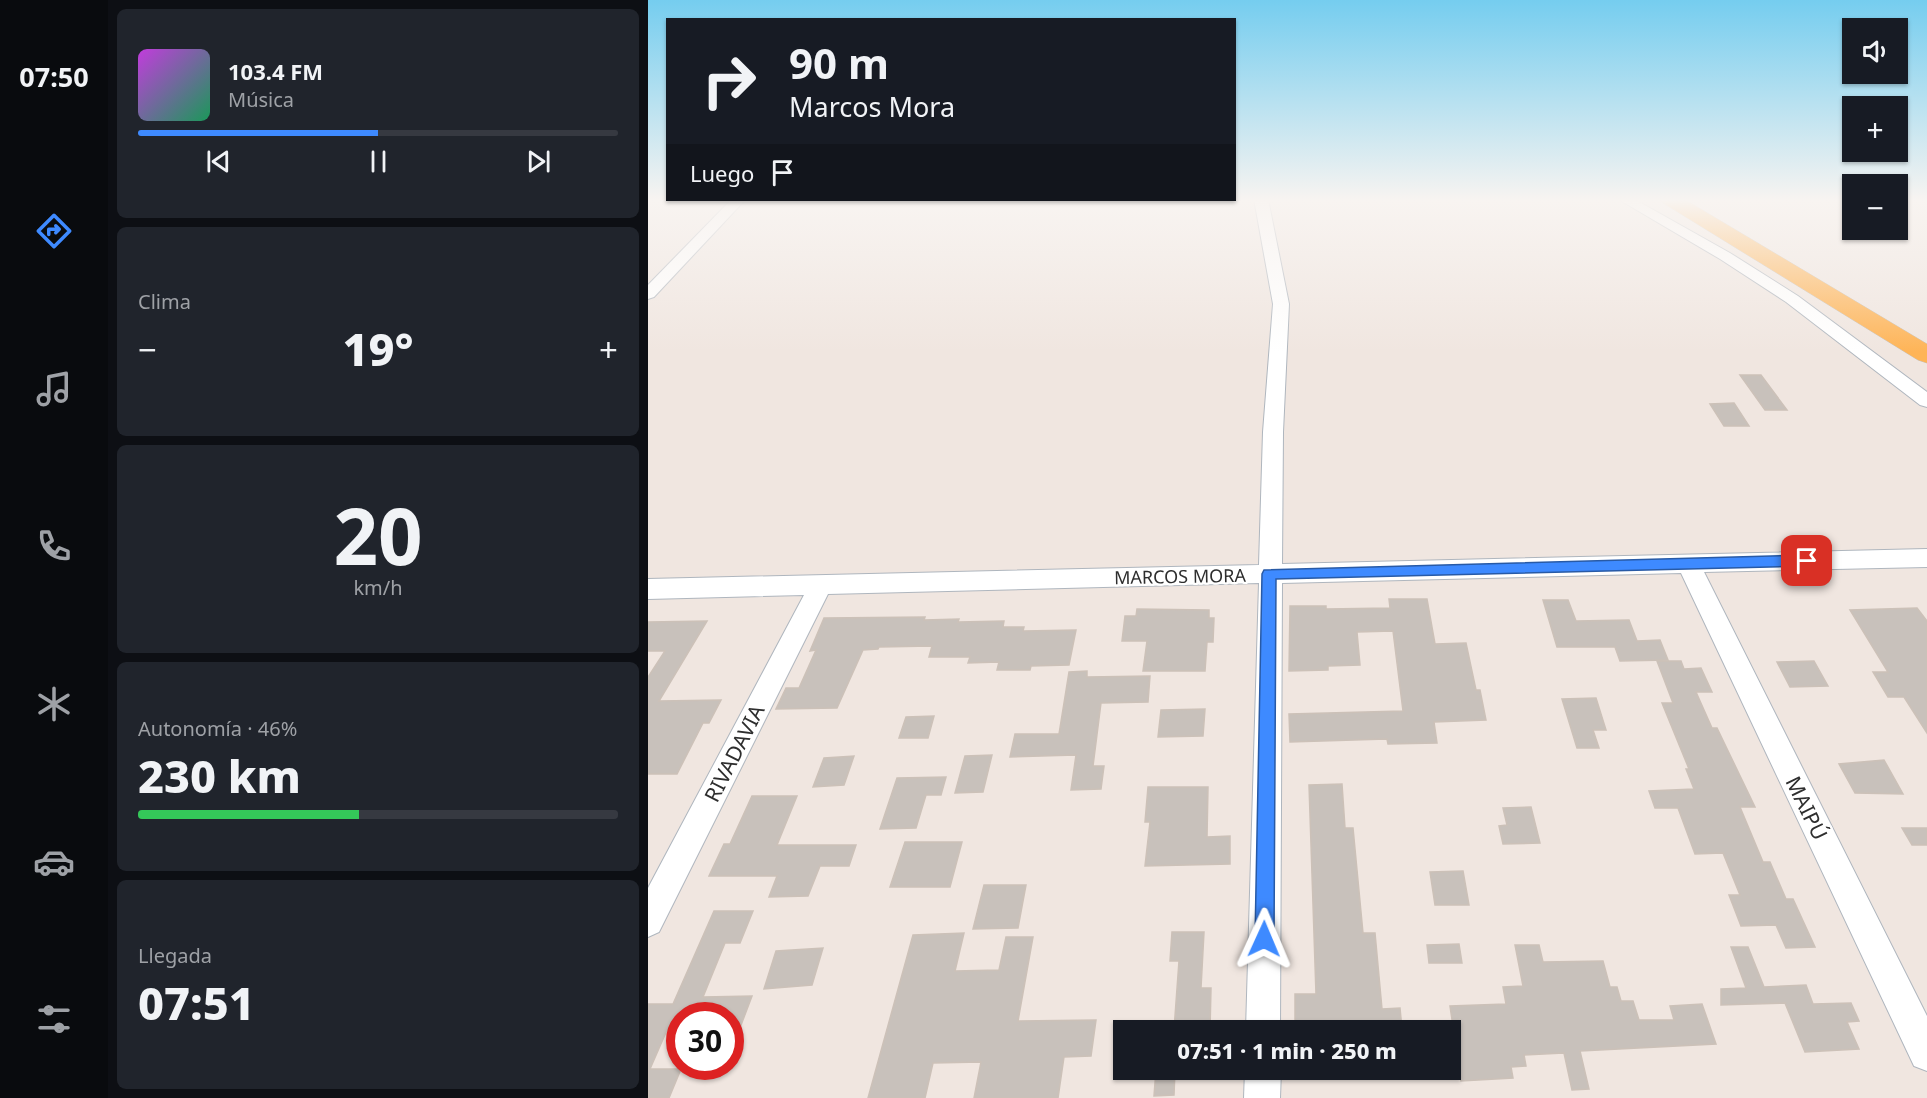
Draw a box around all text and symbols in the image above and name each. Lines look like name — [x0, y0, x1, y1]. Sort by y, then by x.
map controls — [1842, 18, 1908, 240]
button: sound — [1842, 18, 1908, 84]
text: 90 m — [789, 34, 889, 91]
icon: right — [690, 42, 768, 120]
text: 103.4 FM — [228, 56, 323, 86]
text: 07:50 — [19, 58, 89, 95]
text: Música — [228, 86, 294, 113]
text: Marcos Mora — [789, 88, 955, 125]
button: + — [1842, 96, 1908, 162]
icon: previous — [202, 145, 235, 178]
icon: pause — [362, 145, 395, 178]
icon: next — [522, 145, 555, 178]
icon: arrive — [766, 156, 799, 189]
text: Luego — [690, 158, 754, 188]
button: − — [1842, 174, 1908, 240]
icon: directions — [33, 210, 75, 252]
text: Clima — [138, 288, 191, 315]
text: 19° — [342, 318, 414, 379]
text: − — [138, 327, 157, 372]
text: + — [599, 327, 618, 372]
icon: music — [33, 368, 75, 410]
text: 20 — [333, 482, 423, 588]
icon: phone — [33, 525, 75, 567]
pin — [1781, 535, 1832, 586]
icon: arrive — [1790, 544, 1823, 577]
street label: MARCOS MORA — [1114, 563, 1247, 589]
text: km/h — [353, 574, 403, 601]
icon: climate — [33, 683, 75, 725]
street label: RIVADAVIA — [697, 699, 771, 807]
text: Autonomía · 46% — [138, 715, 297, 742]
text: 230 km — [138, 745, 301, 806]
street label: MAIPÚ — [1780, 771, 1834, 845]
icon: car — [33, 841, 75, 883]
position arrow — [1232, 907, 1296, 971]
text: Llegada — [138, 942, 212, 969]
text: 07:51 — [138, 972, 255, 1033]
icon: filters — [33, 998, 75, 1040]
speed limit sign: 30 — [666, 1002, 744, 1080]
text: 07:51 · 1 min · 250 m — [1177, 1035, 1397, 1065]

